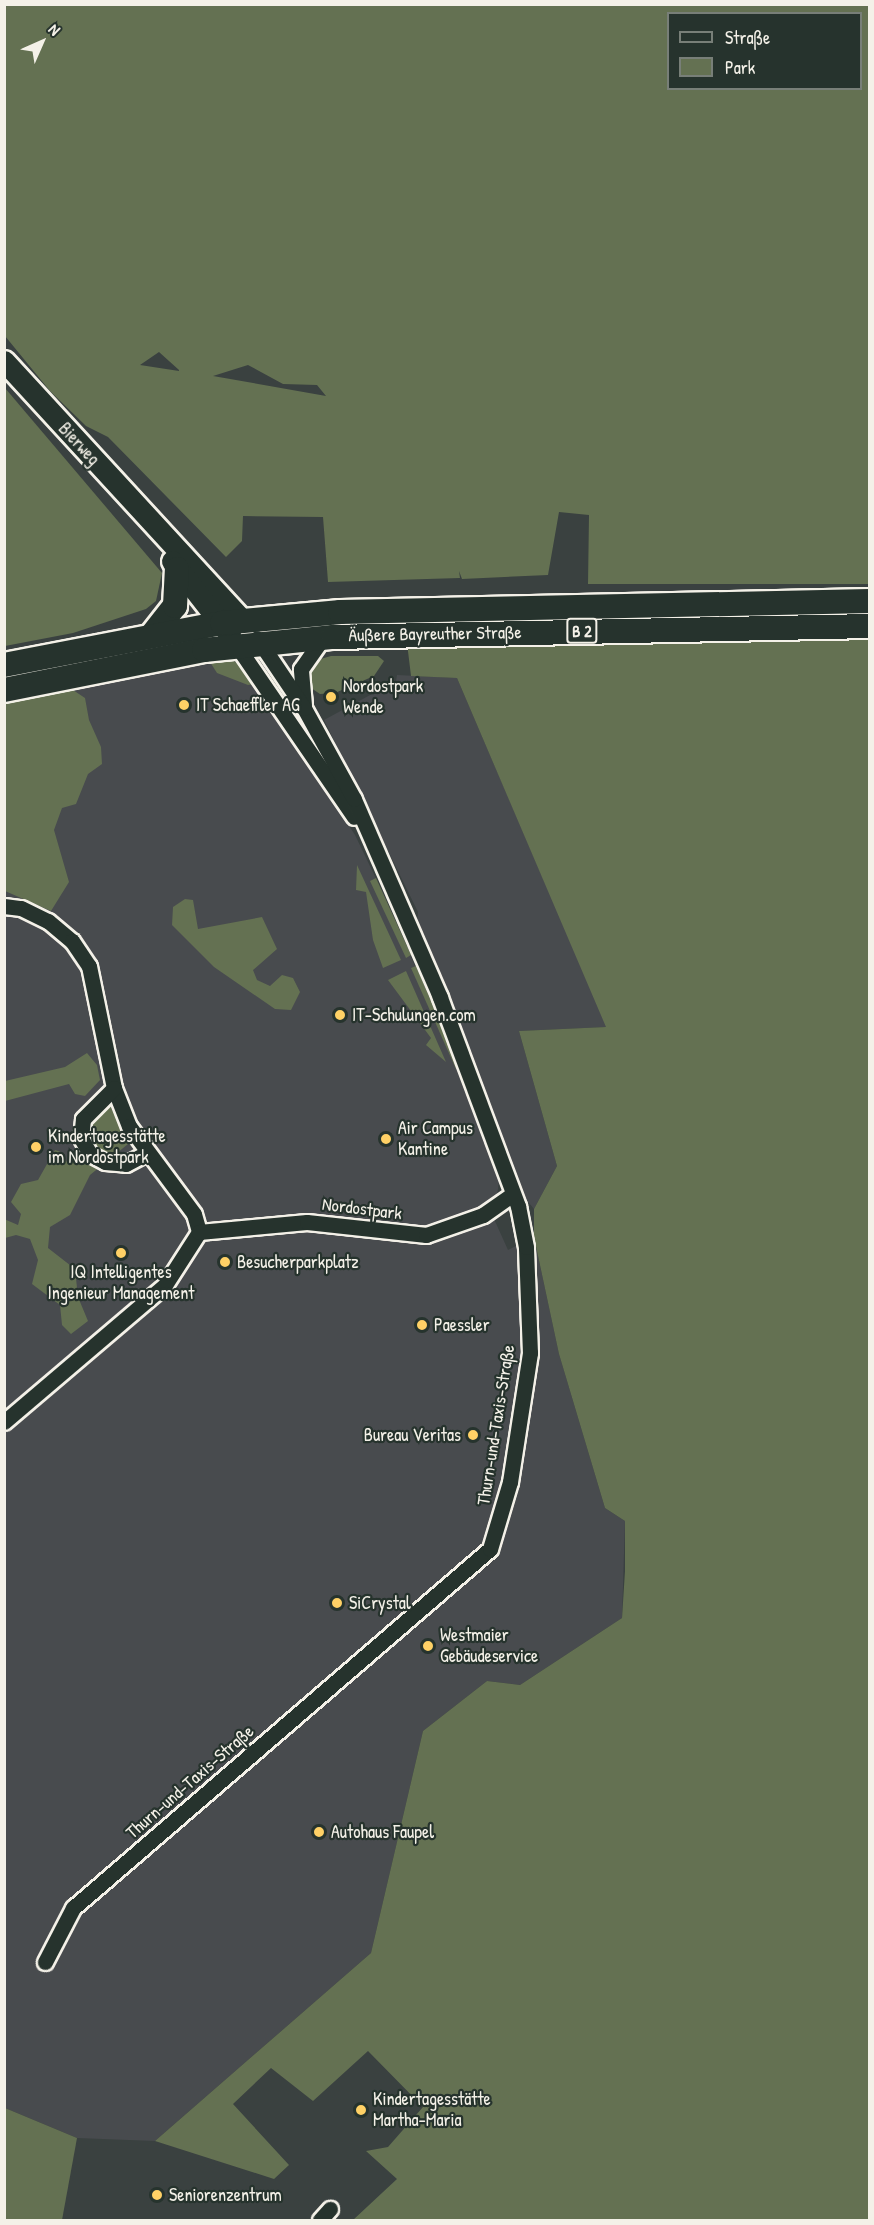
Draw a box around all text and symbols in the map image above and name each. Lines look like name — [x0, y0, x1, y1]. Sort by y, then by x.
north arrow — [12, 12, 72, 72]
legend — [667, 12, 862, 90]
text: N — [44, 18, 66, 40]
text: Straße — [725, 25, 770, 50]
text: Park — [725, 55, 755, 80]
street label: Bierweg — [54, 418, 104, 470]
road number: B 2 — [566, 618, 598, 644]
street label: Äußere Bayreuther Straße — [348, 622, 522, 646]
place label: Nordostpark Wende — [343, 676, 423, 718]
marker: Nordostpark Wende — [324, 690, 338, 704]
place label: IT Schaeffler AG — [196, 694, 300, 716]
marker: IT Schaeffler AG — [177, 698, 191, 712]
place label: IT-Schulungen.com — [352, 1004, 476, 1026]
marker: IT-Schulungen.com — [333, 1008, 347, 1022]
place label: Air Campus Kantine — [398, 1118, 473, 1160]
place label: Kindertagesstätte im Nordostpark — [48, 1126, 166, 1168]
marker: Air Campus Kantine — [379, 1132, 393, 1146]
marker: Kindertagesstätte im Nordostpark — [29, 1140, 43, 1154]
street label: Nordostpark — [321, 1193, 403, 1225]
marker: IQ Intelligentes Ingenieur Management — [114, 1246, 128, 1260]
place label: Besucherparkplatz — [237, 1251, 359, 1273]
marker: Besucherparkplatz — [218, 1255, 232, 1269]
place label: IQ Intelligentes Ingenieur Management — [47, 1262, 195, 1304]
place label: Paessler — [434, 1314, 490, 1336]
marker: Paessler — [415, 1318, 429, 1332]
street label: Thurn-und-Taxis-Straße — [473, 1343, 519, 1507]
place label: Bureau Veritas — [364, 1424, 461, 1446]
marker: Bureau Veritas — [466, 1428, 480, 1442]
place label: SiCrystal — [349, 1592, 411, 1614]
marker: SiCrystal — [330, 1596, 344, 1610]
place label: Westmaier Gebäudeservice — [440, 1625, 538, 1668]
marker: Westmaier Gebäudeservice — [421, 1639, 435, 1653]
street label: Thurn-und-Taxis-Straße — [122, 1721, 258, 1843]
place label: Autohaus Faupel — [331, 1821, 434, 1843]
marker: Autohaus Faupel — [312, 1825, 326, 1839]
place label: Kindertagesstätte Martha-Maria — [373, 2089, 491, 2132]
marker: Kindertagesstätte Martha-Maria — [354, 2103, 368, 2117]
place label: Seniorenzentrum — [169, 2184, 282, 2206]
marker: Seniorenzentrum — [150, 2188, 164, 2202]

